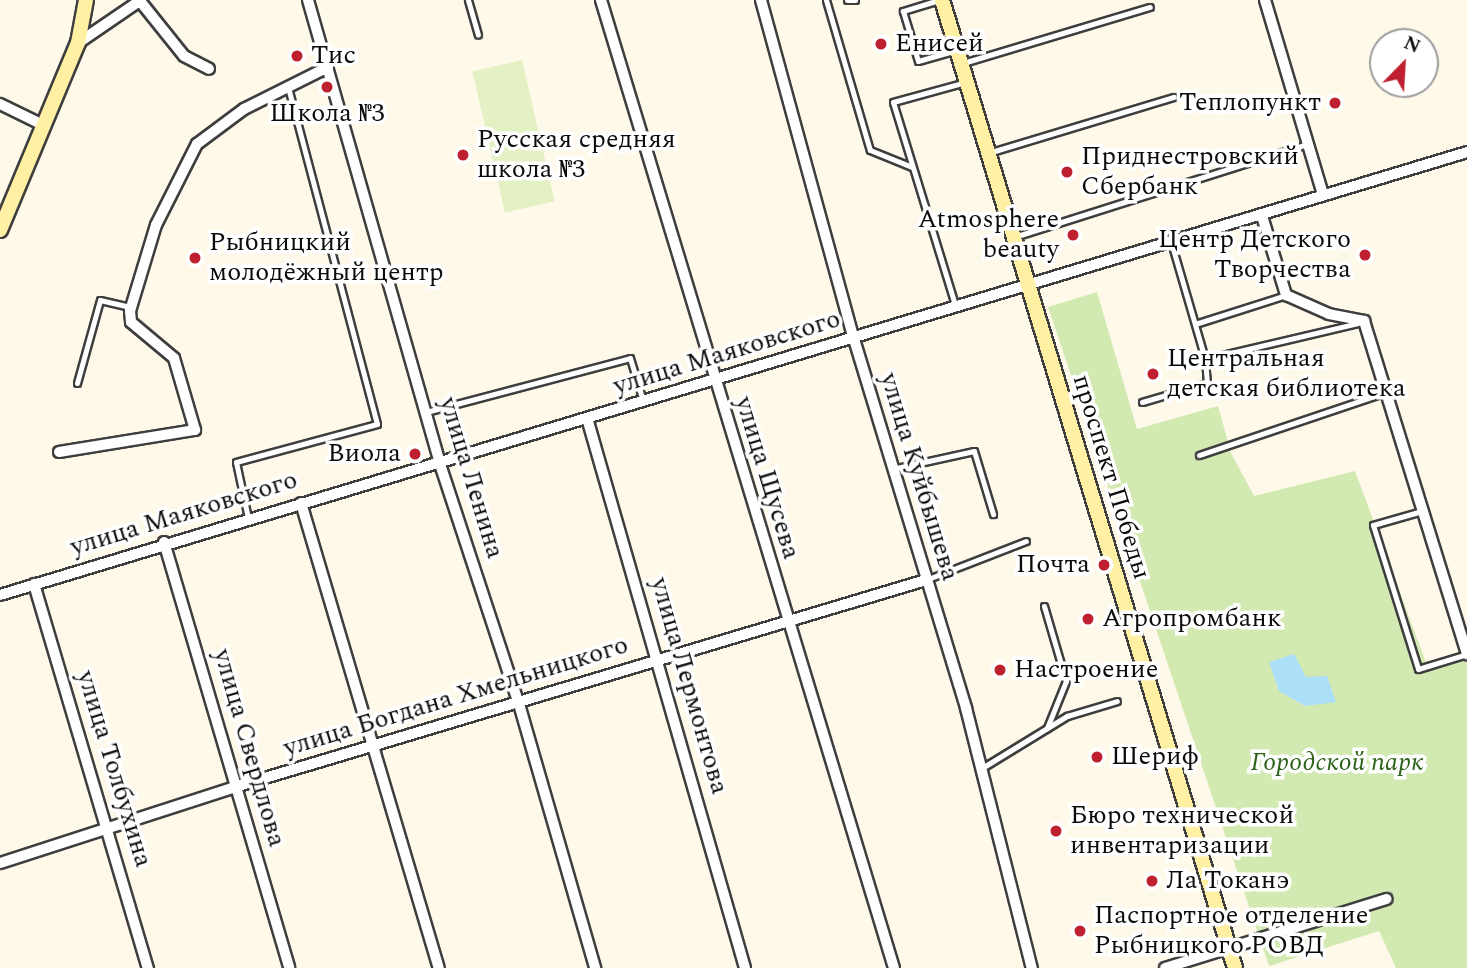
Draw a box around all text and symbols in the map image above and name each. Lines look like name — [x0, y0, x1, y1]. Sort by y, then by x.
place label: Енисей — [895, 28, 984, 60]
north arrow — [1369, 28, 1439, 98]
text: N — [1399, 29, 1425, 62]
marker: Енисей — [873, 36, 889, 52]
place label: Тис — [311, 40, 356, 72]
marker: Тис — [289, 48, 305, 64]
marker: Школа №3 — [319, 79, 335, 95]
place label: Теплопункт — [1179, 87, 1321, 119]
marker: Теплопункт — [1327, 95, 1343, 111]
place label: Школа №3 — [270, 98, 384, 130]
place label: Русская средняя школа №3 — [477, 124, 676, 186]
place label: Приднестровский Сбербанк — [1081, 141, 1299, 202]
marker: Русская средняя школа №3 — [455, 147, 471, 163]
marker: Приднестровский Сбербанк — [1059, 164, 1075, 180]
place label: Atmosphere beauty — [918, 204, 1059, 266]
place label: Центр Детского Творчества — [1158, 224, 1351, 286]
place label: Рыбницкий молодёжный центр — [209, 227, 443, 288]
marker: Atmosphere beauty — [1065, 227, 1081, 243]
marker: Центр Детского Творчества — [1357, 247, 1373, 263]
marker: Рыбницкий молодёжный центр — [187, 250, 203, 266]
street label: улица Маяковского — [610, 304, 844, 402]
place label: Центральная детская библиотека — [1167, 343, 1406, 404]
marker: Центральная детская библиотека — [1145, 366, 1161, 382]
street label: улица Куйбышева — [873, 369, 965, 585]
street label: проспект Победы — [1065, 371, 1157, 583]
street label: улица Щусева — [727, 393, 807, 563]
street label: улица Ленина — [432, 394, 510, 562]
place label: Виола — [328, 438, 401, 470]
marker: Виола — [407, 446, 423, 462]
street label: улица Маяковского — [67, 465, 301, 563]
place label: Почта — [1016, 549, 1090, 581]
marker: Почта — [1096, 557, 1112, 573]
street label: улица Лермонтова — [643, 574, 735, 798]
place label: Агропромбанк — [1102, 603, 1281, 635]
marker: Агропромбанк — [1080, 611, 1096, 627]
street label: улица Богдана Хмельницкого — [280, 630, 632, 764]
street label: улица Свердлова — [206, 646, 292, 850]
place label: Настроение — [1014, 654, 1158, 686]
marker: Настроение — [992, 662, 1008, 678]
street label: улица Толбухина — [69, 667, 159, 871]
place label: Шериф — [1111, 741, 1199, 773]
park label: Городской парк — [1250, 747, 1424, 779]
marker: Шериф — [1089, 749, 1105, 765]
place label: Бюро технической инвентаризации — [1070, 800, 1294, 862]
marker: Бюро технической инвентаризации — [1048, 823, 1064, 839]
place label: Ла Токанэ — [1166, 865, 1289, 897]
marker: Ла Токанэ — [1144, 873, 1160, 889]
place label: Паспортное отделение Рыбницкого РОВД — [1094, 900, 1368, 962]
marker: Паспортное отделение Рыбницкого РОВД — [1072, 923, 1088, 939]

